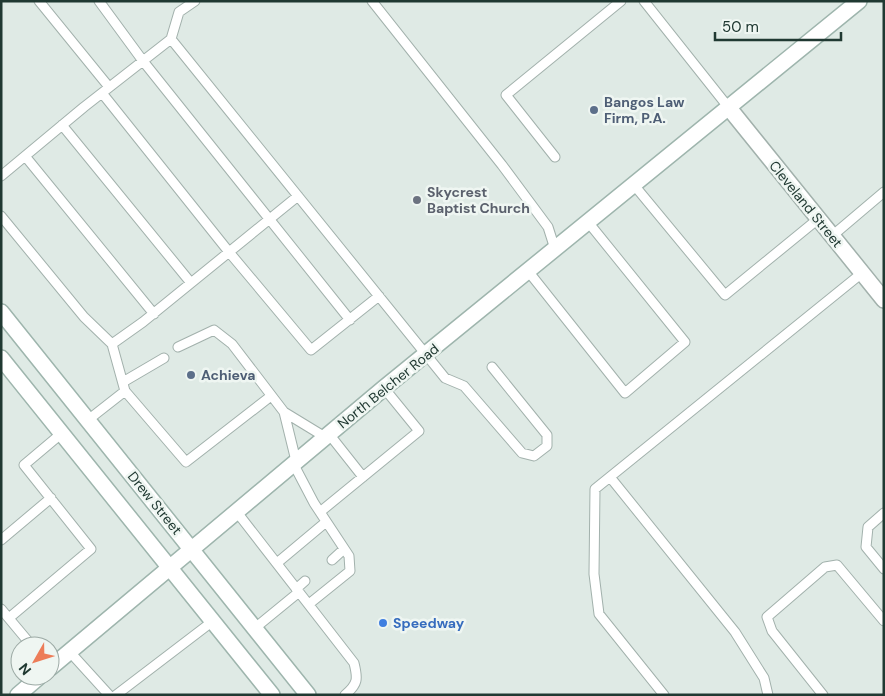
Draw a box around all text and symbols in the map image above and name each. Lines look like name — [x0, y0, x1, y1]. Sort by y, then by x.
scale bar — [715, 10, 841, 42]
text: 50 m — [722, 17, 759, 37]
place label: Bangos Law Firm, P.A. — [604, 93, 685, 127]
marker: Bangos Law Firm, P.A. — [588, 104, 600, 116]
street label: Cleveland Street — [765, 157, 847, 251]
place label: Skycrest Baptist Church — [427, 183, 530, 217]
marker: Skycrest Baptist Church — [411, 194, 423, 206]
street label: North Belcher Road — [334, 340, 442, 432]
place label: Achieva — [201, 366, 255, 384]
marker: Achieva — [185, 369, 197, 381]
street label: Drew Street — [124, 468, 186, 538]
place label: Speedway — [393, 614, 465, 632]
marker: Speedway — [377, 617, 389, 629]
north arrow — [10, 636, 60, 686]
text: N — [15, 660, 35, 679]

